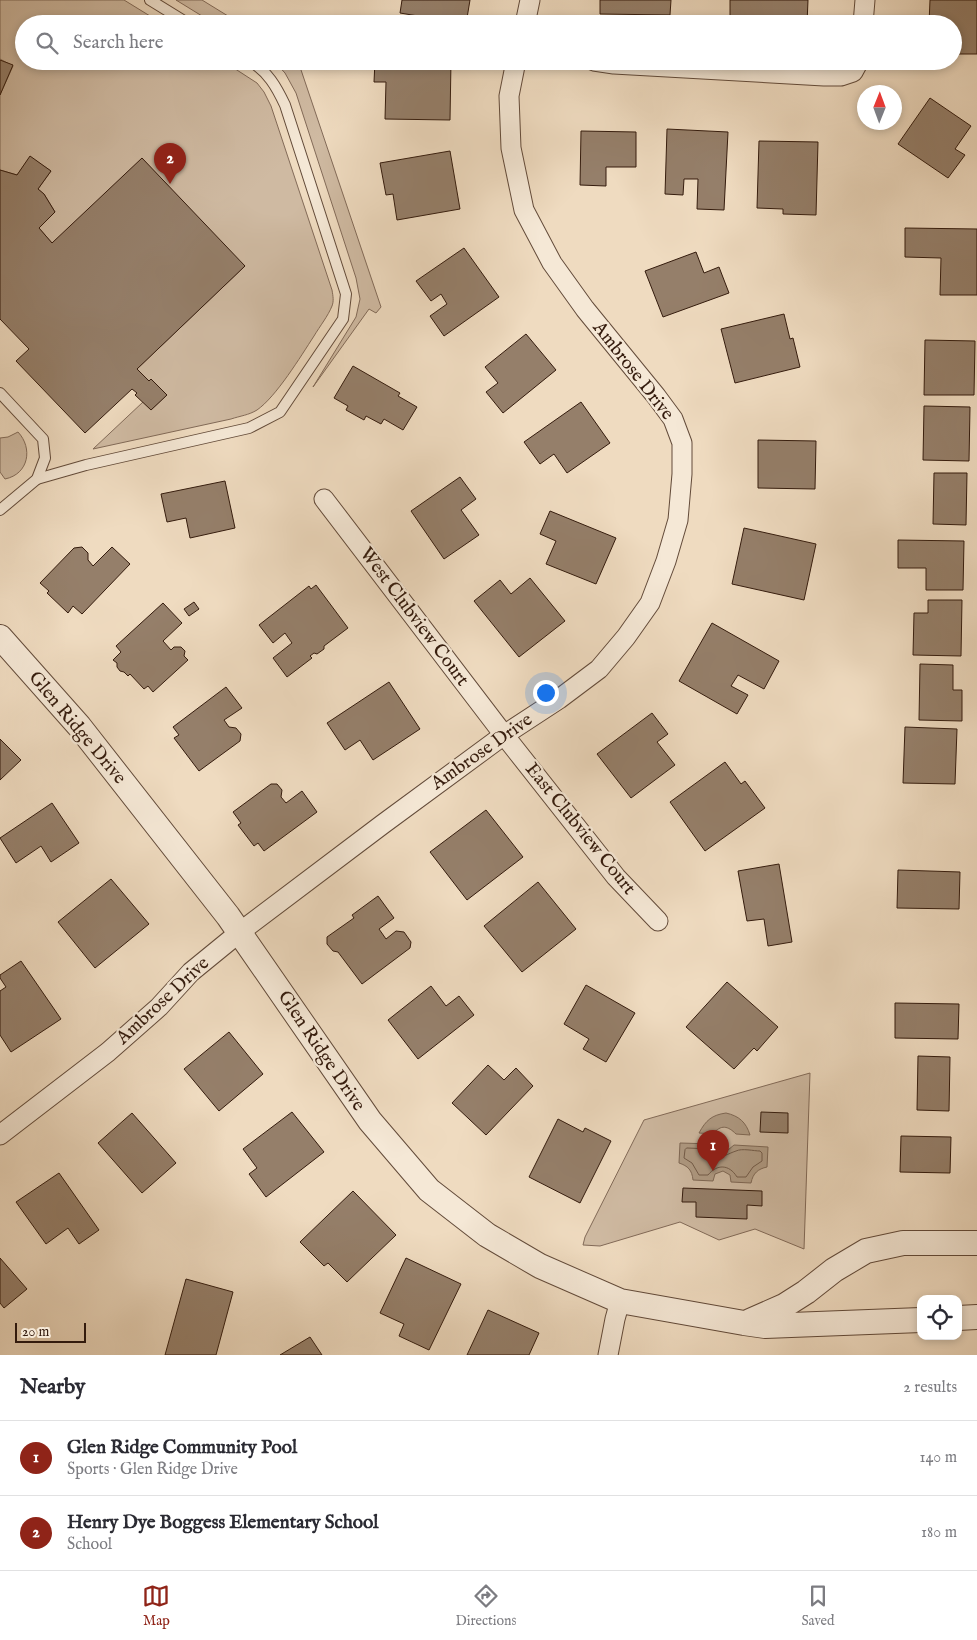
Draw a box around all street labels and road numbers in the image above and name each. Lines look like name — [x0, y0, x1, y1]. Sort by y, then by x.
street label: Ambrose Drive — [586, 316, 679, 425]
street label: West Clubview Court — [354, 543, 474, 692]
street label: Glen Ridge Drive — [23, 667, 131, 790]
street label: Ambrose Drive — [426, 708, 538, 796]
street label: East Clubview Court — [519, 758, 641, 900]
street label: Ambrose Drive — [111, 952, 215, 1051]
street label: Glen Ridge Drive — [272, 986, 370, 1116]

